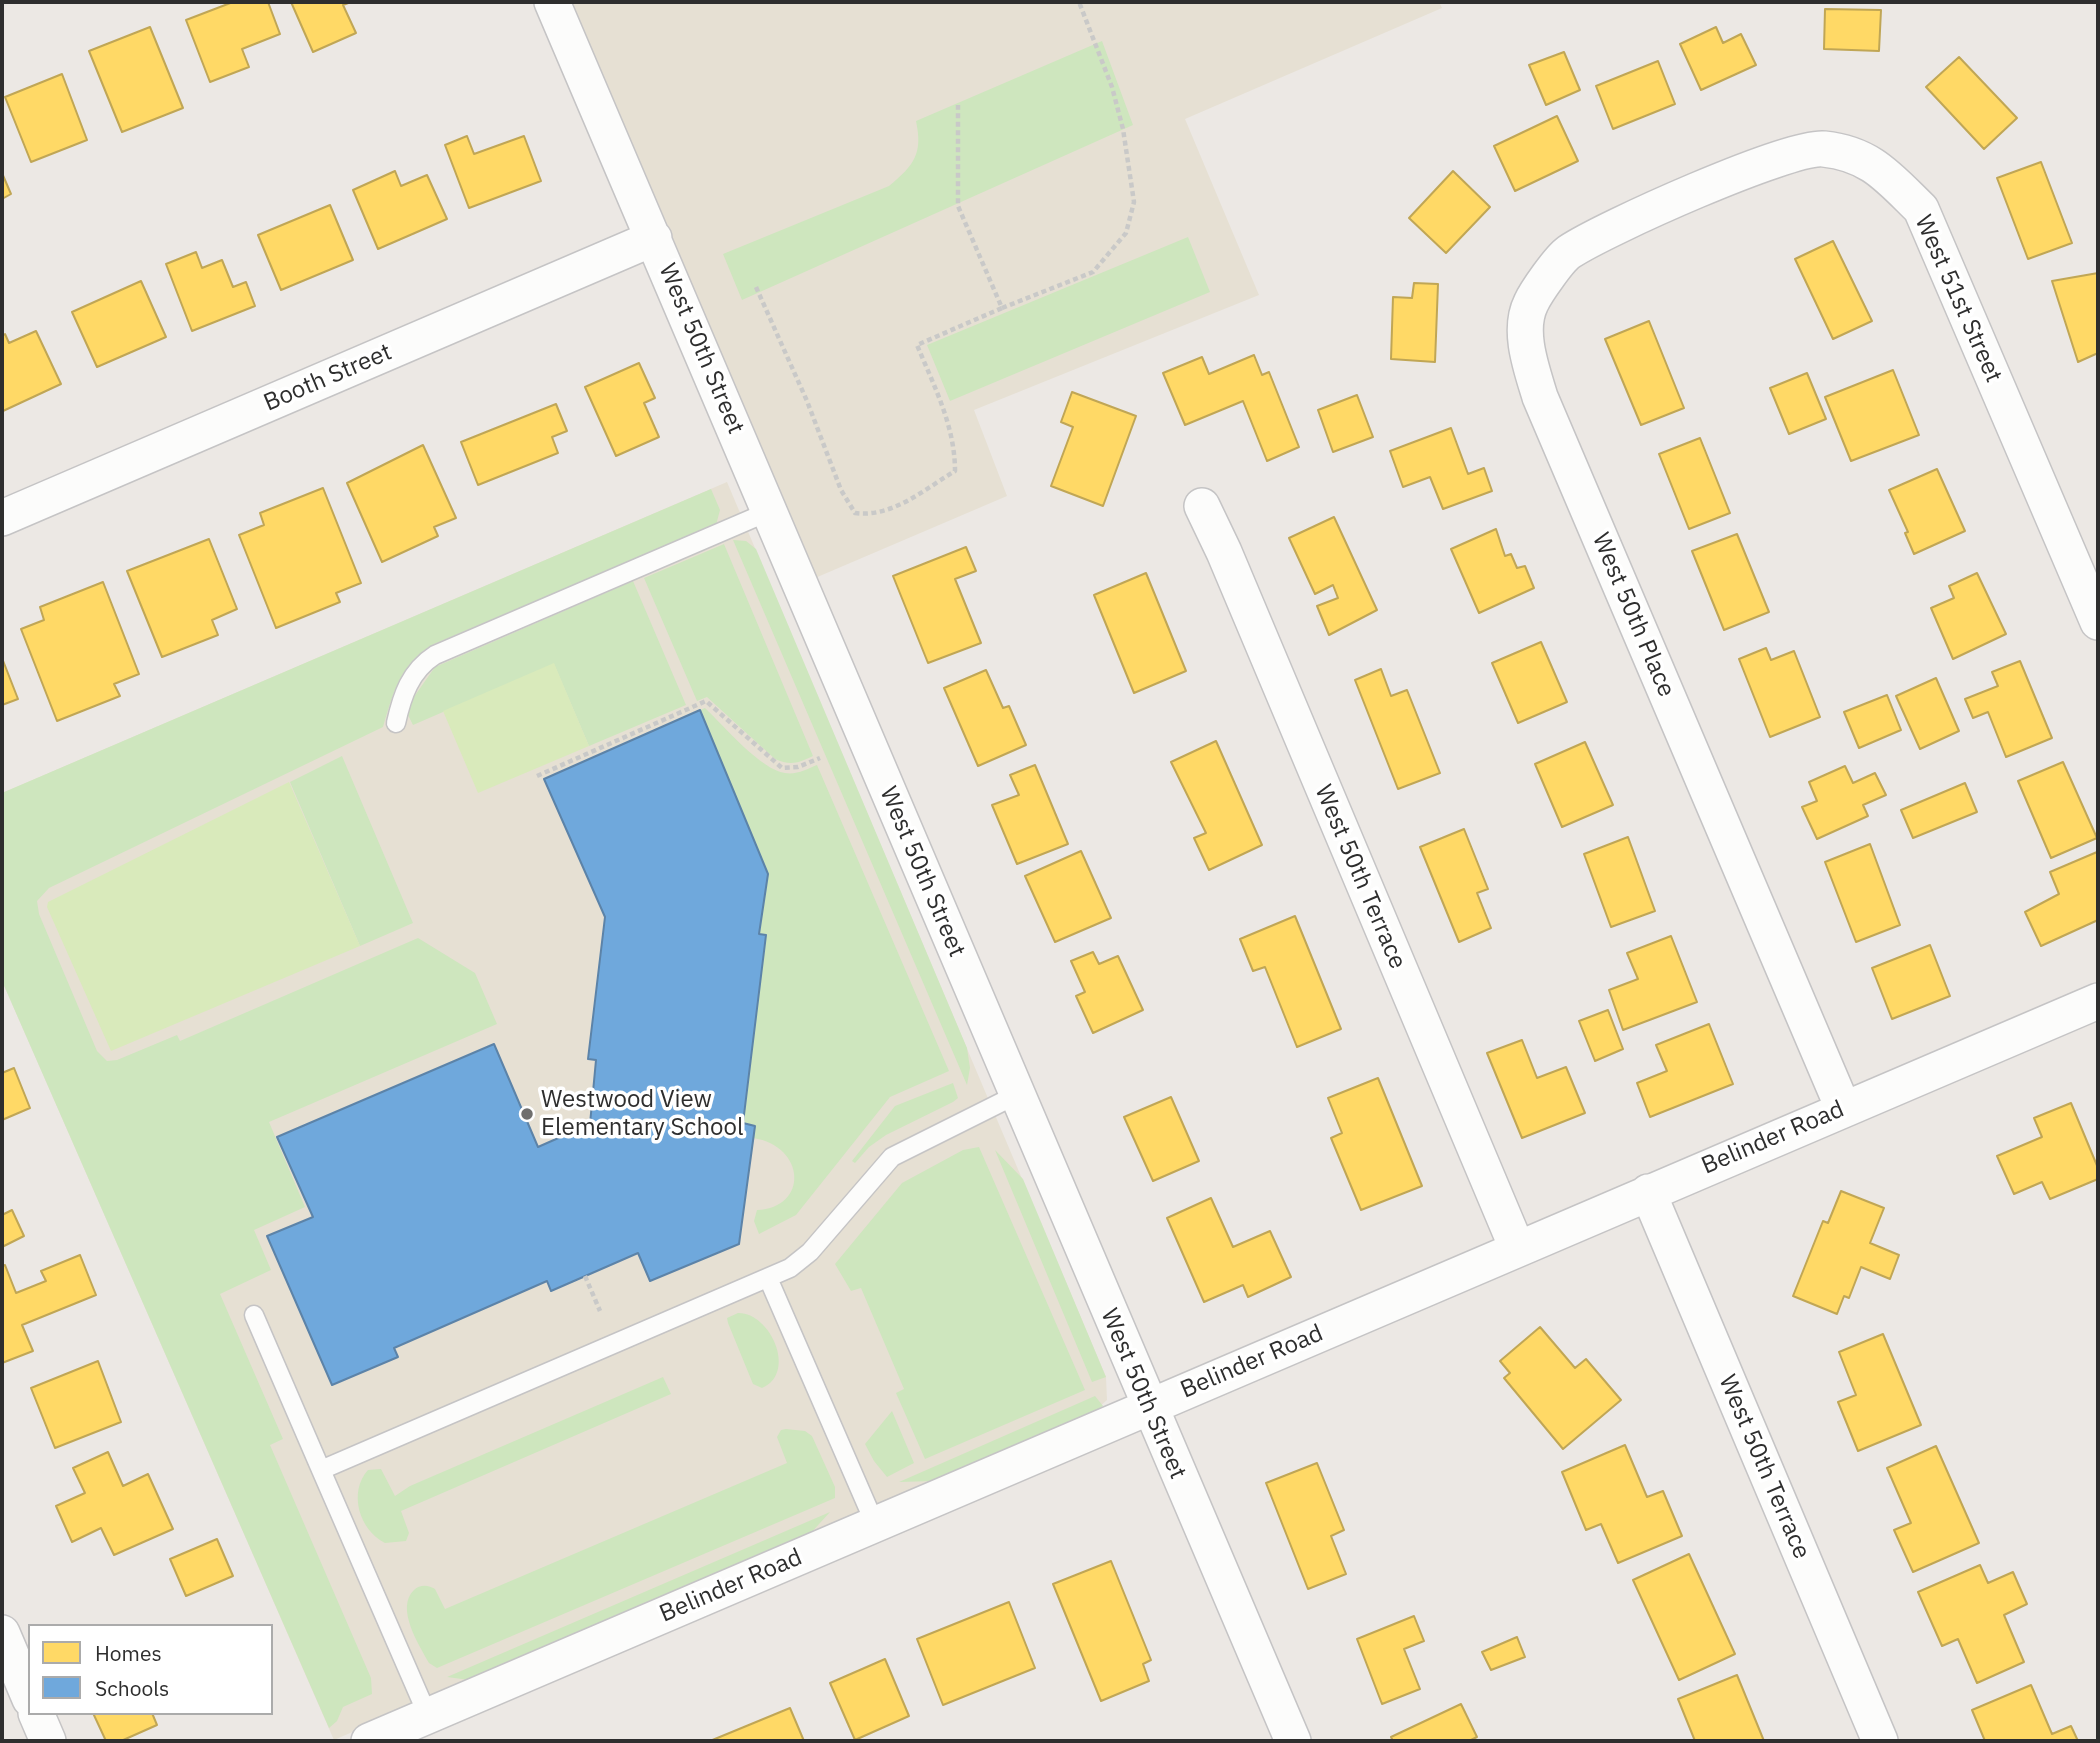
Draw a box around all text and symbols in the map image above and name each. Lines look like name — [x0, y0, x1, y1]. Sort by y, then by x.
street label: West 51st Street — [1908, 211, 2008, 387]
street label: West 50th Street — [652, 260, 750, 438]
street label: Booth Street — [260, 338, 396, 418]
street label: West 50th Place — [1585, 529, 1681, 701]
street label: West 50th Terrace — [1308, 781, 1412, 973]
street label: West 50th Street — [873, 783, 971, 961]
place label: Westwood View Elementary School — [541, 1086, 743, 1142]
street label: Belinder Road — [1698, 1095, 1848, 1181]
marker: Westwood View Elementary School — [519, 1106, 535, 1122]
street label: West 50th Street — [1094, 1305, 1192, 1483]
street label: Belinder Road — [1177, 1319, 1327, 1405]
street label: West 50th Terrace — [1712, 1371, 1816, 1563]
street label: Belinder Road — [656, 1543, 806, 1629]
legend — [28, 1624, 273, 1715]
text: Homes — [95, 1639, 162, 1667]
text: Schools — [95, 1674, 169, 1702]

